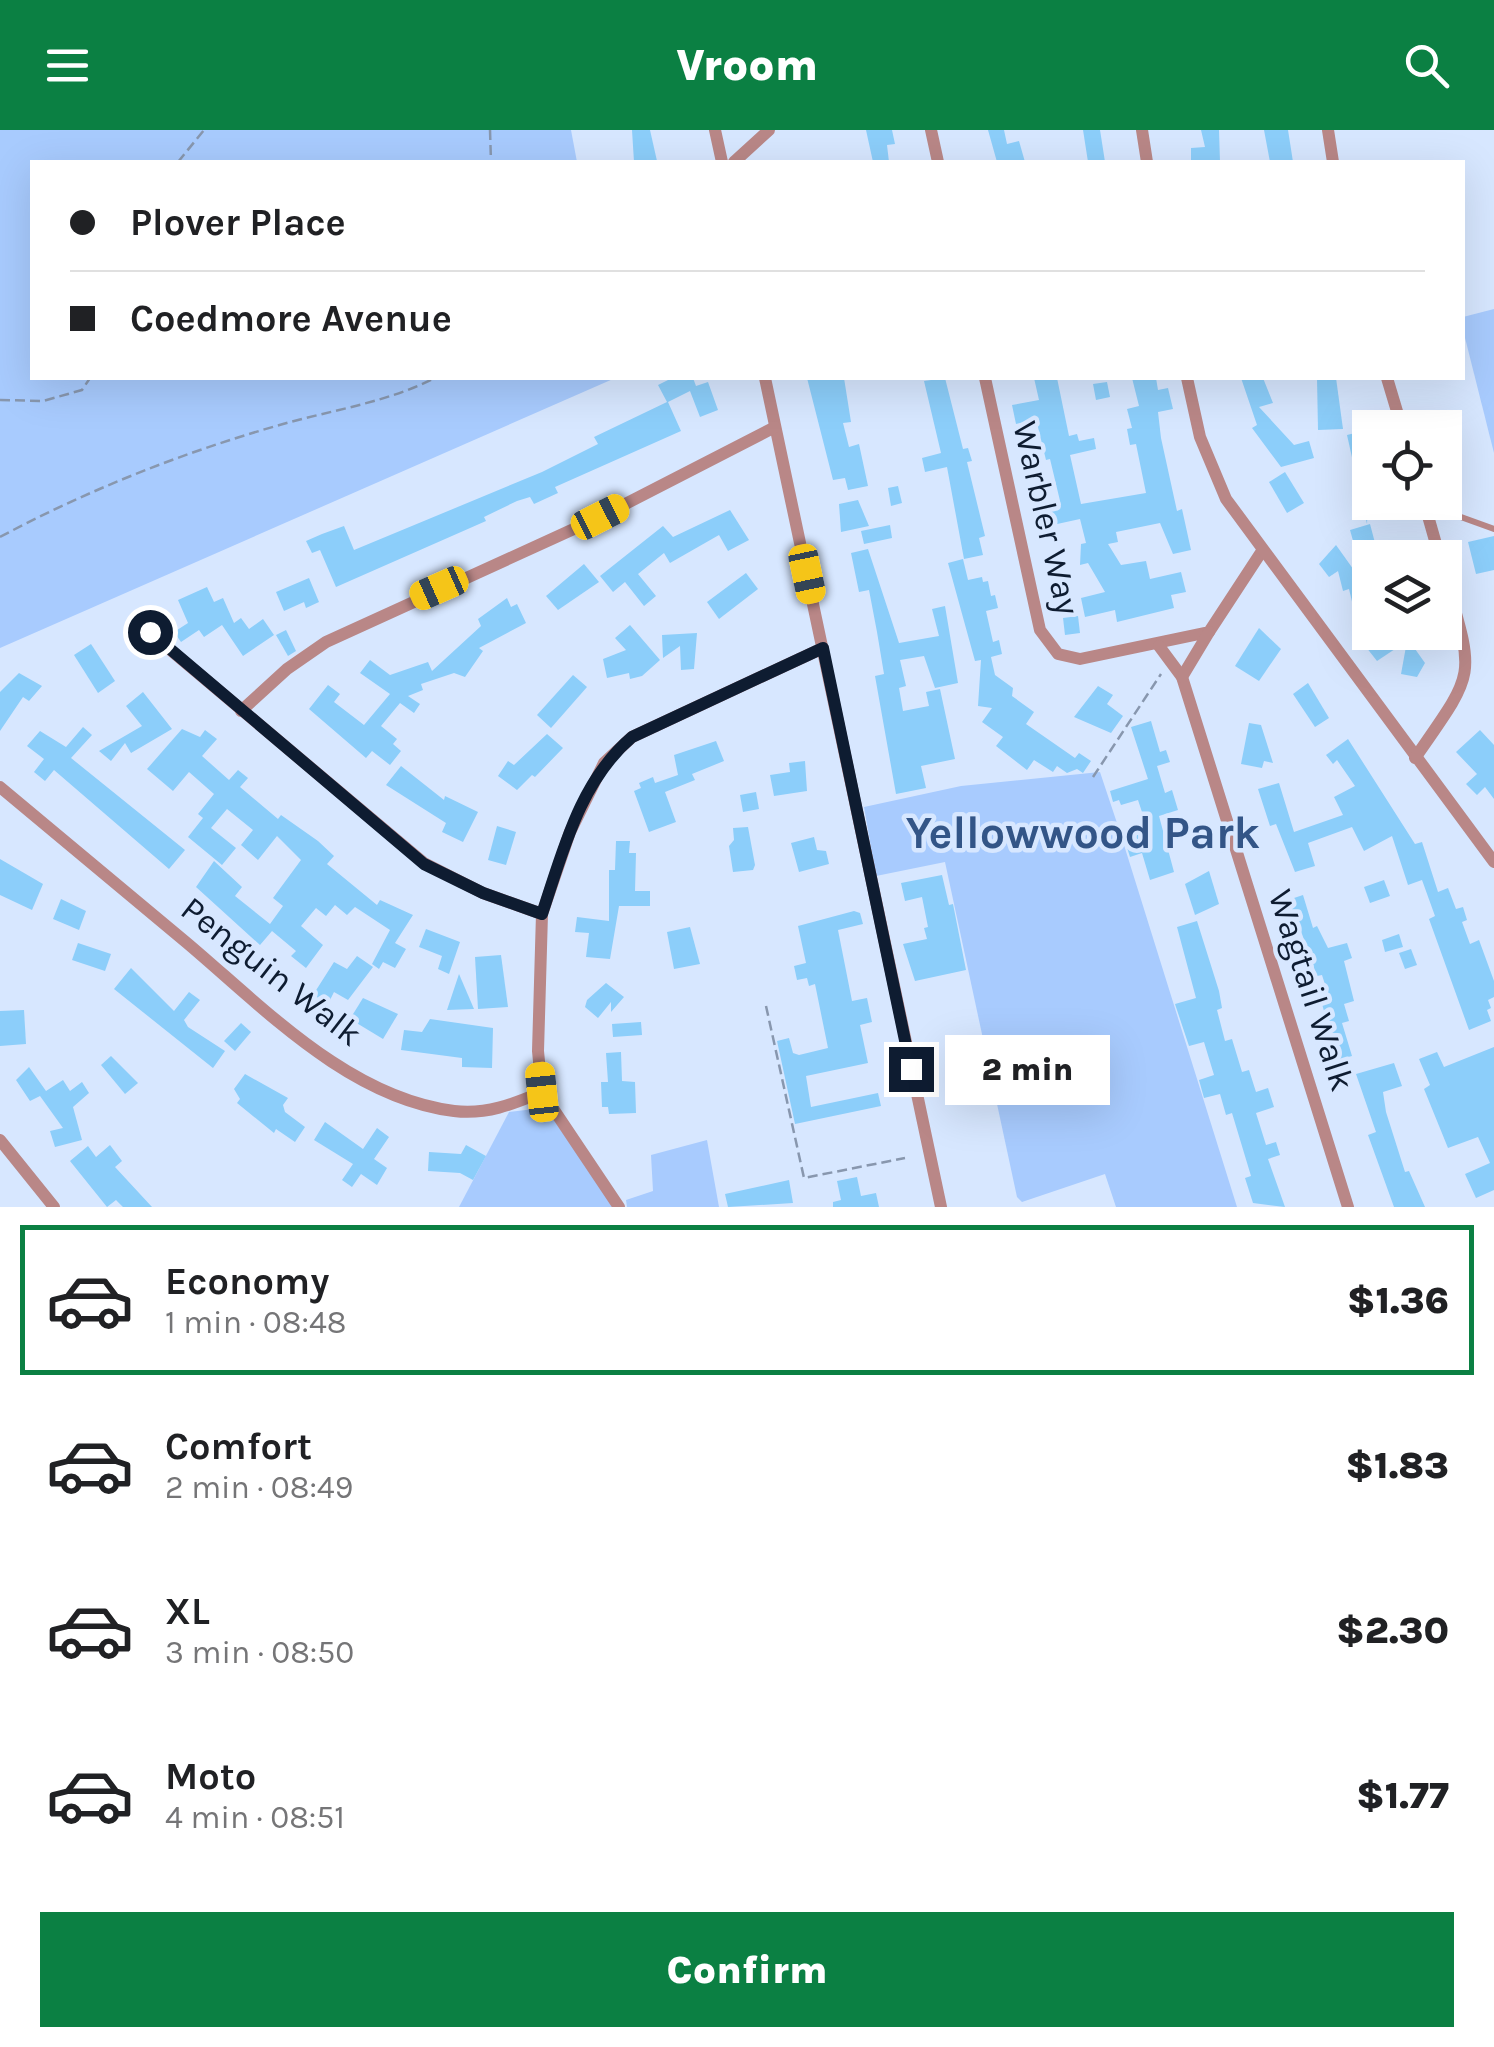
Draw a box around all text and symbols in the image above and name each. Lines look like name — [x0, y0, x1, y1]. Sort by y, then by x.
icon: menu — [40, 38, 95, 93]
icon: search — [1399, 38, 1454, 93]
text: Vroom — [676, 39, 818, 91]
text: Plover Place — [130, 200, 346, 245]
text: Coedmore Avenue — [130, 296, 452, 341]
map controls — [1352, 410, 1462, 650]
button: locate — [1352, 410, 1462, 520]
street label: Warbler Way — [1004, 417, 1089, 619]
car — [566, 490, 634, 544]
button: layers — [1352, 540, 1462, 650]
car — [786, 542, 828, 606]
car — [405, 562, 473, 614]
route start — [128, 610, 173, 655]
district label: Yellowwood Park — [906, 807, 1260, 859]
street label: Wagtail Walk — [1260, 884, 1363, 1096]
street label: Penguin Walk — [173, 888, 370, 1055]
callout: 2 min — [946, 1034, 1111, 1104]
route end — [889, 1047, 934, 1092]
text: 2 min — [982, 1051, 1073, 1088]
car — [524, 1061, 560, 1123]
icon: car — [45, 1255, 135, 1345]
text: Economy — [165, 1259, 329, 1304]
text: $1.36 — [1347, 1278, 1449, 1323]
text: 1 min · 08:48 — [165, 1304, 346, 1341]
icon: car — [45, 1420, 135, 1510]
text: Comfort — [165, 1424, 312, 1469]
text: $1.83 — [1346, 1443, 1449, 1488]
text: 2 min · 08:49 — [165, 1469, 353, 1506]
icon: car — [45, 1585, 135, 1675]
text: XL — [165, 1589, 210, 1634]
text: $2.30 — [1336, 1608, 1449, 1653]
text: 3 min · 08:50 — [165, 1634, 354, 1671]
icon: car — [45, 1750, 135, 1840]
text: Moto — [165, 1754, 256, 1799]
text: $1.77 — [1356, 1773, 1449, 1818]
text: 4 min · 08:51 — [165, 1799, 345, 1836]
button: Confirm — [40, 1912, 1454, 2027]

